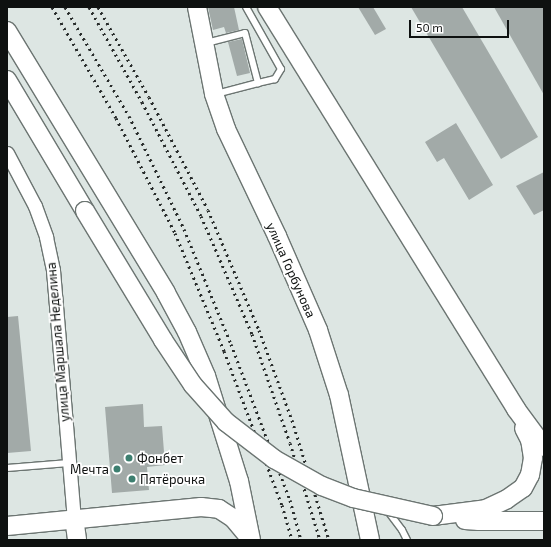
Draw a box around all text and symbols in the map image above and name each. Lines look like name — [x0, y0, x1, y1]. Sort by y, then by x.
scale bar — [411, 12, 511, 38]
text: 50 m — [416, 20, 443, 34]
street label: улица Горбунова — [263, 220, 319, 320]
street label: улица Маршала Неделина — [43, 261, 73, 423]
place label: Фонбет — [137, 450, 183, 466]
marker: Фонбет — [124, 453, 134, 463]
place label: Мечта — [70, 461, 109, 477]
marker: Мечта — [112, 464, 122, 474]
place label: Пятёрочка — [140, 471, 205, 487]
marker: Пятёрочка — [127, 474, 137, 484]

